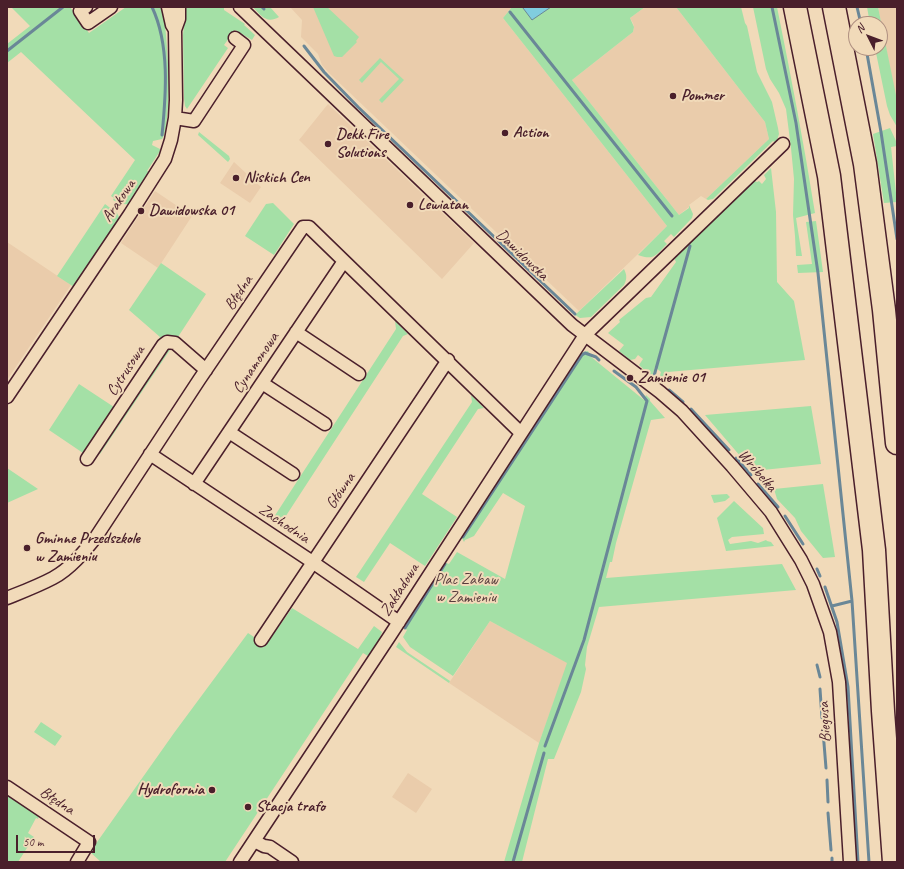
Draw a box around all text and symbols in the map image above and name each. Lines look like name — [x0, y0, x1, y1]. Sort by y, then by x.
north arrow — [848, 16, 888, 56]
text: N — [852, 21, 867, 36]
place label: Pommer — [681, 86, 724, 106]
marker: Pommer — [668, 91, 678, 101]
place label: Action — [513, 123, 549, 143]
place label: Dekk Fire Solutions — [336, 125, 389, 163]
marker: Action — [500, 128, 510, 138]
marker: Dekk Fire Solutions — [323, 139, 333, 149]
place label: Niskich Cen — [244, 168, 310, 188]
marker: Niskich Cen — [231, 173, 241, 183]
street label: Arakowa — [98, 176, 140, 226]
place label: Lewiatan — [418, 195, 468, 215]
marker: Lewiatan — [405, 200, 415, 210]
place label: Dawidowska 01 — [149, 201, 234, 221]
marker: Dawidowska 01 — [136, 206, 146, 216]
street label: Dawidowska — [492, 225, 552, 285]
street label: Błędna — [221, 272, 257, 314]
street label: Cynamonowa — [228, 329, 284, 397]
street label: Cytrusowa — [103, 342, 149, 400]
place label: Zamienie 01 — [638, 368, 705, 388]
marker: Zamienie 01 — [625, 373, 635, 383]
street label: Wróbelka — [733, 446, 781, 496]
street label: Główna — [322, 469, 360, 513]
street label: Zachodnia — [255, 500, 313, 548]
place label: Gminne Przedszkole w Zamieniu — [35, 529, 140, 567]
marker: Gminne Przedszkole w Zamieniu — [22, 543, 32, 553]
street label: Zakładowa — [376, 560, 424, 620]
park label: Plac Zabaw w Zamieniu — [434, 570, 498, 608]
street label: Biegusa — [814, 701, 836, 743]
place label: Hydrofornia — [137, 780, 204, 800]
street label: Błędna — [36, 783, 78, 819]
marker: Hydrofornia — [207, 785, 217, 795]
place label: Stacja trafo — [256, 797, 325, 817]
marker: Stacja trafo — [243, 802, 253, 812]
scale bar — [18, 827, 97, 853]
text: 50 m — [23, 834, 43, 850]

